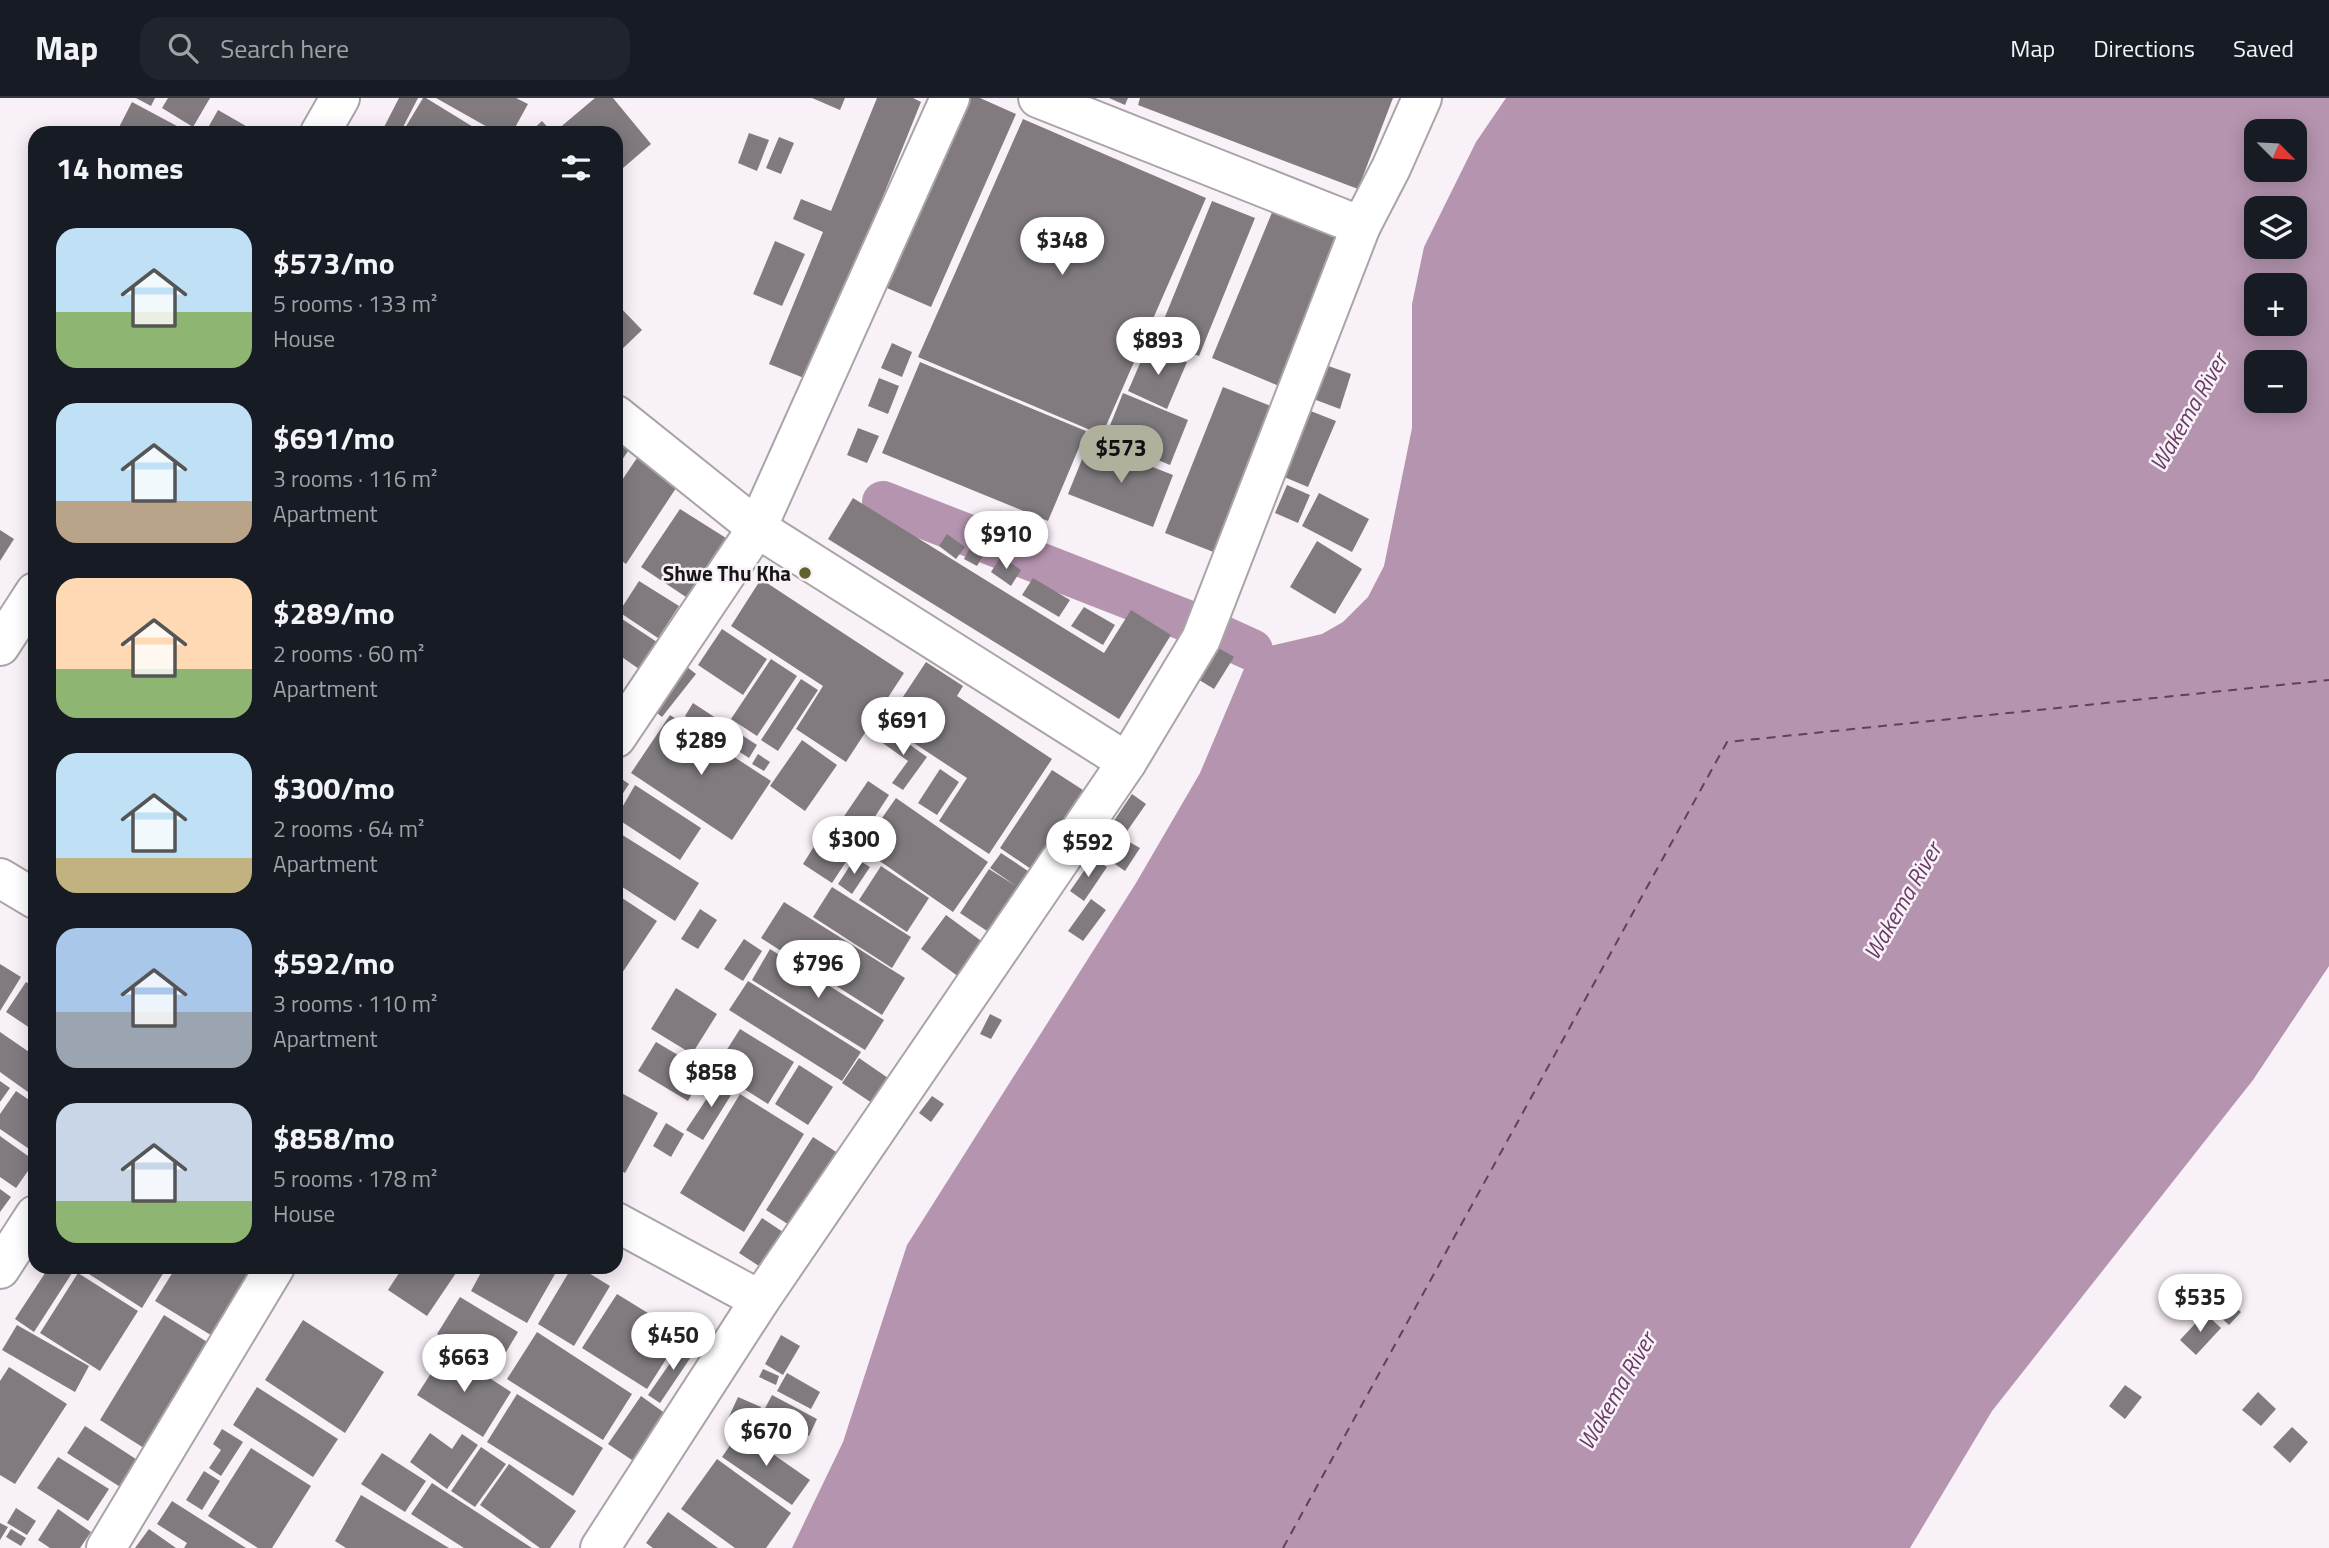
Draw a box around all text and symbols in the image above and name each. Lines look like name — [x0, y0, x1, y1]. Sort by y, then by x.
search box — [140, 17, 630, 80]
text: Map — [35, 23, 98, 73]
icon: search — [164, 29, 202, 67]
text: Search here — [220, 29, 349, 68]
text: Map — [2010, 30, 2055, 66]
text: Directions — [2093, 30, 2195, 66]
text: Saved — [2233, 30, 2294, 66]
north arrow — [2244, 119, 2306, 182]
map controls — [2244, 119, 2307, 413]
text: 14 homes — [56, 145, 183, 191]
icon: filters — [557, 149, 595, 187]
button: layers — [2244, 196, 2307, 259]
pin: $348 — [1021, 218, 1103, 277]
text: $348 — [1036, 222, 1088, 257]
text: $573/mo — [273, 240, 395, 286]
icon: home — [112, 256, 196, 340]
button: + — [2244, 273, 2307, 336]
text: 5 rooms · 133 m² — [273, 286, 437, 321]
pin: $893 — [1117, 317, 1199, 377]
text: House — [273, 321, 335, 356]
text: $893 — [1132, 322, 1184, 357]
water label: Wakema River — [2140, 344, 2237, 477]
button: − — [2244, 350, 2307, 413]
text: $691/mo — [273, 415, 395, 461]
pin: $573 — [1080, 426, 1162, 485]
text: $573 — [1095, 430, 1147, 465]
icon: home — [112, 431, 196, 515]
text: 3 rooms · 116 m² — [273, 461, 437, 496]
text: Apartment — [273, 496, 378, 531]
pin: $910 — [965, 512, 1047, 571]
text: $910 — [980, 516, 1032, 551]
place label: Shwe Thu Kha — [663, 557, 791, 589]
marker: Shwe Thu Kha — [797, 565, 813, 581]
text: $289/mo — [273, 590, 395, 636]
icon: home — [112, 606, 196, 690]
text: 2 rooms · 60 m² — [273, 636, 424, 671]
text: Apartment — [273, 671, 378, 706]
pin: $691 — [862, 698, 944, 757]
text: $691 — [877, 702, 929, 737]
pin: $289 — [660, 718, 742, 777]
text: $289 — [675, 722, 727, 757]
text: $300/mo — [273, 765, 395, 811]
icon: home — [112, 781, 196, 865]
text: 2 rooms · 64 m² — [273, 811, 424, 846]
pin: $300 — [813, 816, 895, 876]
pin: $592 — [1047, 820, 1129, 879]
text: $300 — [828, 821, 880, 856]
text: $592 — [1062, 824, 1114, 859]
water label: Wakema River — [1854, 833, 1951, 966]
text: Apartment — [273, 846, 378, 881]
text: $592/mo — [273, 940, 395, 986]
pin: $796 — [777, 940, 859, 1000]
text: $796 — [792, 945, 844, 980]
icon: home — [112, 956, 196, 1040]
text: 3 rooms · 110 m² — [273, 986, 437, 1021]
text: Apartment — [273, 1021, 378, 1056]
pin: $858 — [670, 1049, 752, 1109]
text: $858 — [685, 1054, 737, 1089]
text: $858/mo — [273, 1115, 395, 1161]
icon: home — [112, 1131, 196, 1215]
text: 5 rooms · 178 m² — [273, 1161, 437, 1196]
text: House — [273, 1196, 335, 1231]
pin: $535 — [2159, 1274, 2241, 1334]
text: $535 — [2174, 1279, 2226, 1314]
pin: $450 — [632, 1312, 714, 1372]
text: $450 — [647, 1317, 699, 1352]
water label: Wakema River — [1568, 1323, 1665, 1456]
pin: $663 — [423, 1334, 505, 1394]
text: $663 — [438, 1339, 490, 1374]
pin: $670 — [725, 1408, 807, 1468]
text: $670 — [740, 1413, 792, 1448]

